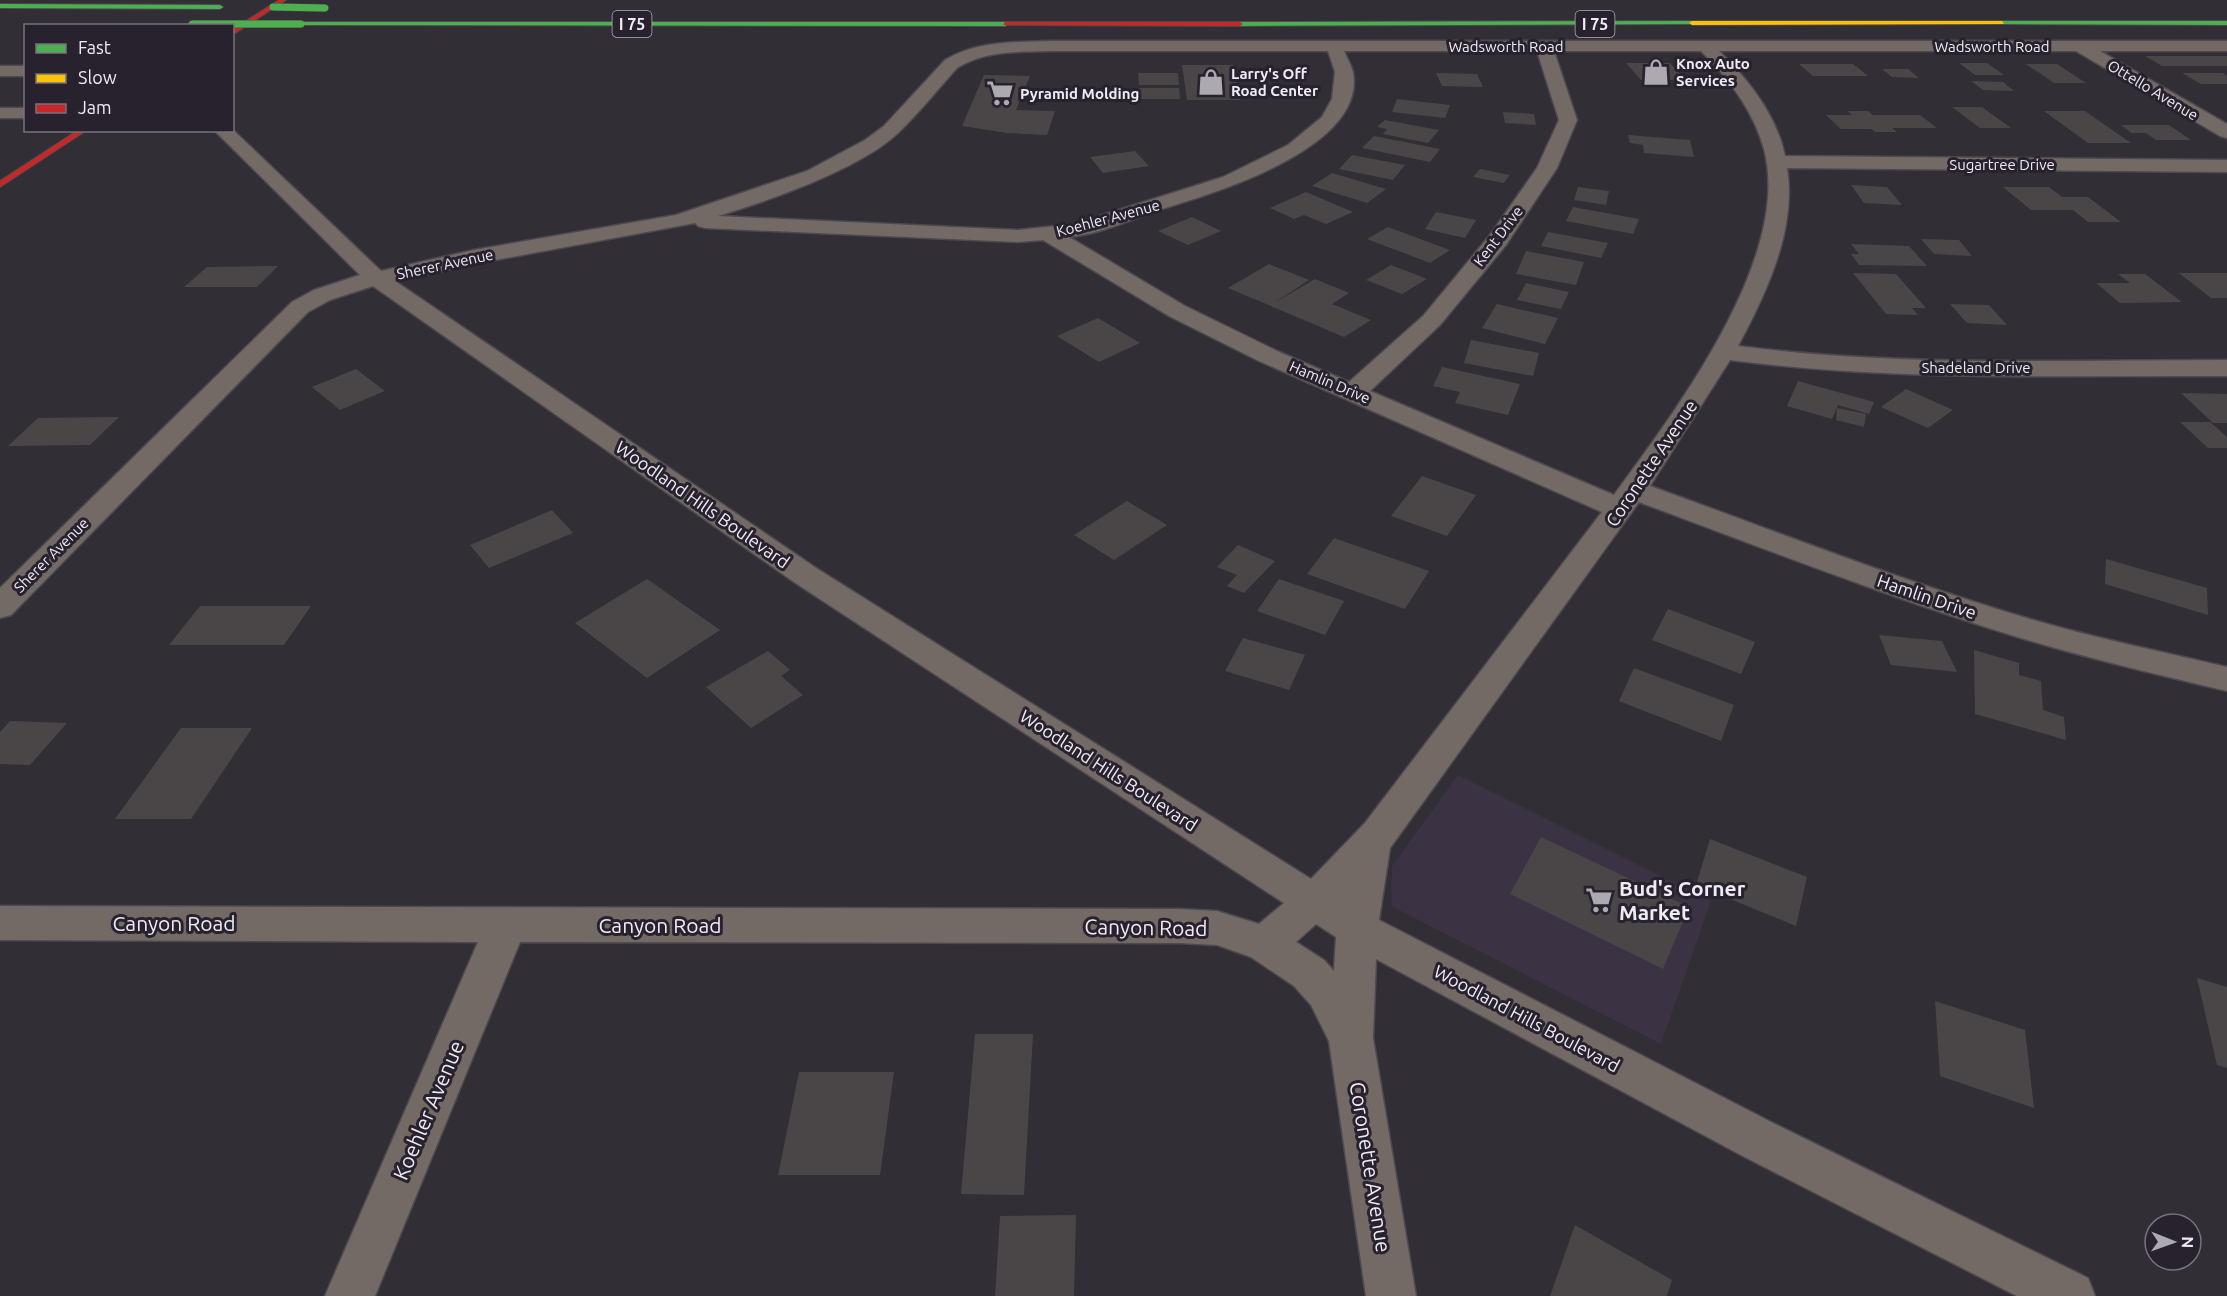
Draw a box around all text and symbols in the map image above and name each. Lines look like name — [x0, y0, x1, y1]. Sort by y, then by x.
road number: I 75 — [612, 11, 652, 37]
road number: I 75 — [1576, 11, 1614, 37]
legend — [24, 24, 234, 132]
text: Fast — [78, 37, 111, 57]
street label: Wadsworth Road — [1448, 38, 1564, 55]
street label: Wadsworth Road — [1934, 38, 2050, 55]
place label: Knox Auto Services — [1676, 55, 1750, 89]
street label: Ottello Avenue — [2105, 56, 2201, 124]
shop icon: Knox Auto Services — [1641, 57, 1671, 87]
place label: Larry's Off Road Center — [1231, 65, 1319, 99]
text: Slow — [78, 67, 117, 87]
shop icon: Larry's Off Road Center — [1196, 67, 1226, 97]
supermarket icon: Pyramid Molding — [985, 78, 1015, 108]
place label: Pyramid Molding — [1020, 85, 1139, 102]
text: Jam — [78, 97, 112, 117]
street label: Sugartree Drive — [1949, 156, 2055, 173]
street label: Koehler Avenue — [1054, 196, 1162, 240]
street label: Kent Drive — [1470, 203, 1526, 269]
street label: Sherer Avenue — [395, 245, 495, 283]
street label: Hamlin Drive — [1287, 357, 1373, 407]
street label: Shadeland Drive — [1921, 359, 2031, 376]
street label: Coronette Avenue — [1601, 396, 1701, 530]
street label: Woodland Hills Boulevard — [612, 436, 794, 572]
street label: Sherer Avenue — [10, 514, 92, 596]
street label: Hamlin Drive — [1875, 570, 1979, 622]
street label: Woodland Hills Boulevard — [1017, 705, 1201, 835]
place label: Bud's Corner Market — [1619, 876, 1746, 924]
supermarket icon: Bud's Corner Market — [1584, 885, 1614, 915]
street label: Canyon Road — [112, 911, 236, 935]
street label: Canyon Road — [598, 913, 722, 937]
street label: Canyon Road — [1084, 914, 1208, 940]
street label: Woodland Hills Boulevard — [1431, 960, 1623, 1076]
street label: Koehler Avenue — [388, 1037, 468, 1183]
street label: Coronette Avenue — [1346, 1080, 1396, 1254]
north arrow — [2143, 1212, 2203, 1272]
text: N — [2179, 1236, 2197, 1248]

